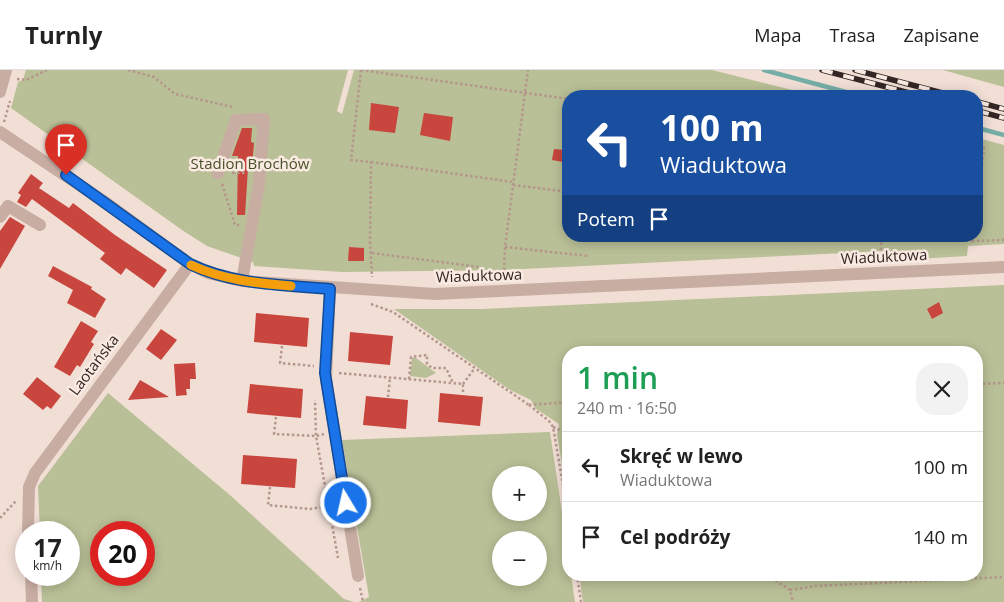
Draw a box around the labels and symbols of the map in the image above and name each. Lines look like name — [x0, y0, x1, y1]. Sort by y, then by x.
pin — [45, 124, 87, 175]
park label: Stadion Brochów — [191, 153, 310, 173]
street label: Wiaduktowa — [840, 244, 928, 268]
street label: Wiaduktowa — [435, 263, 523, 287]
street label: Laotańska — [64, 330, 123, 399]
position arrow — [319, 476, 371, 528]
speed limit sign: 20 — [90, 521, 155, 586]

